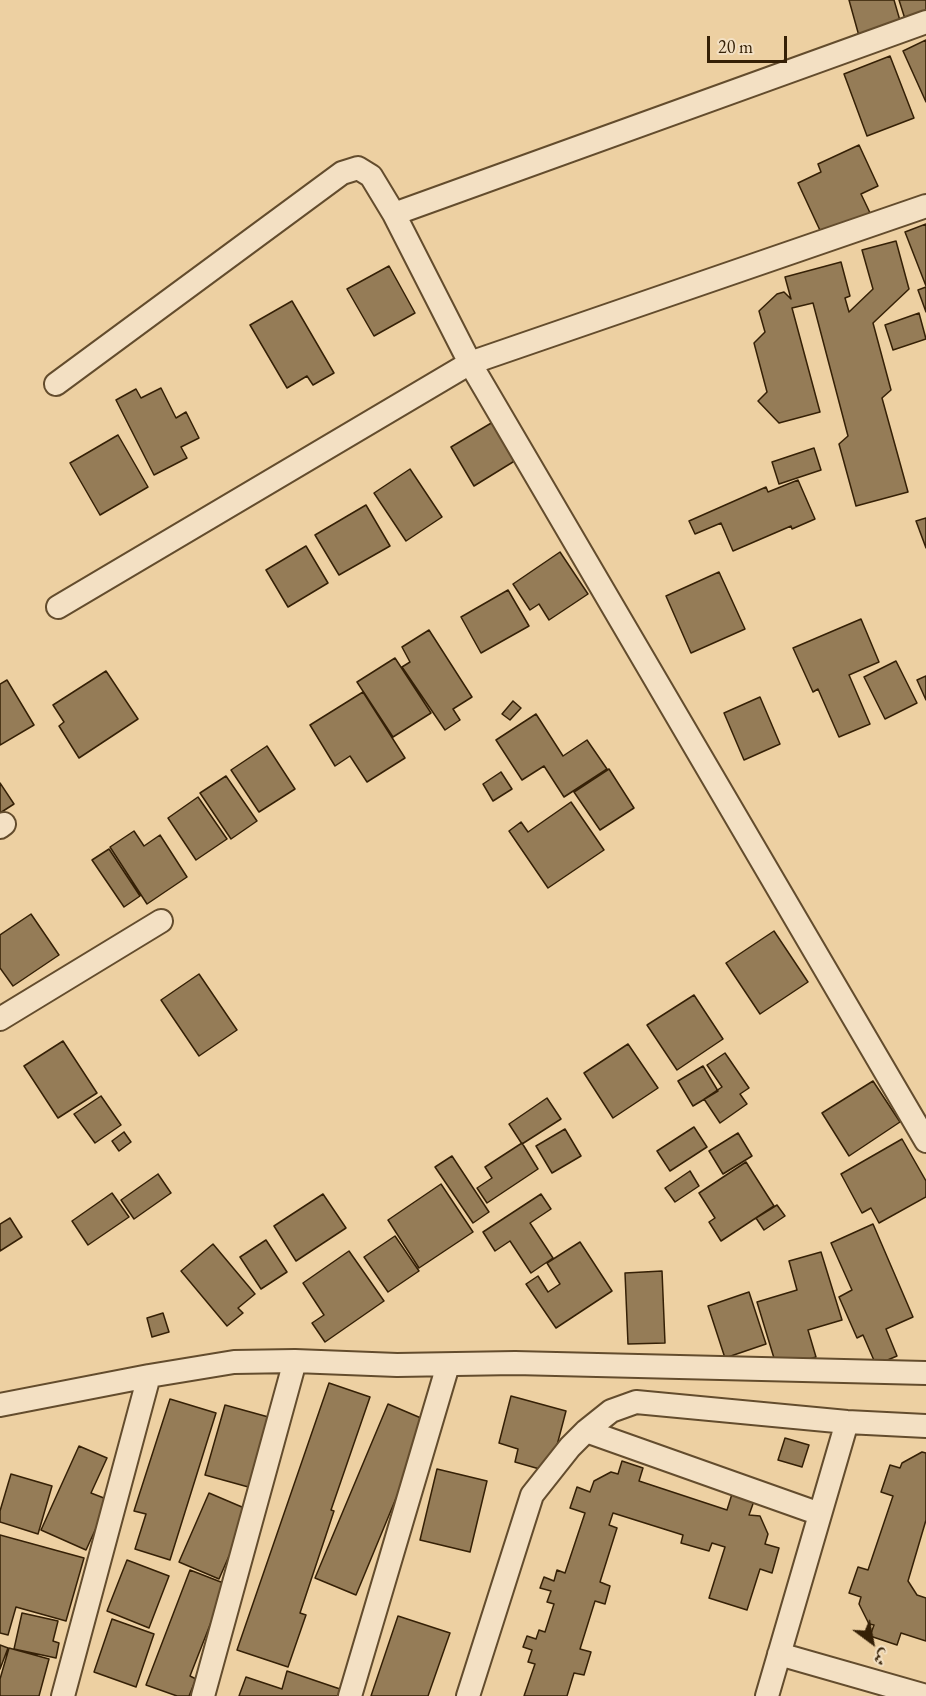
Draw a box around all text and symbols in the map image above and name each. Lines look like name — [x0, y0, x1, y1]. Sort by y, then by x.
scale bar — [710, 24, 790, 62]
text: 20 m — [718, 35, 753, 58]
north arrow — [842, 1612, 902, 1672]
text: ش — [870, 1645, 894, 1671]

